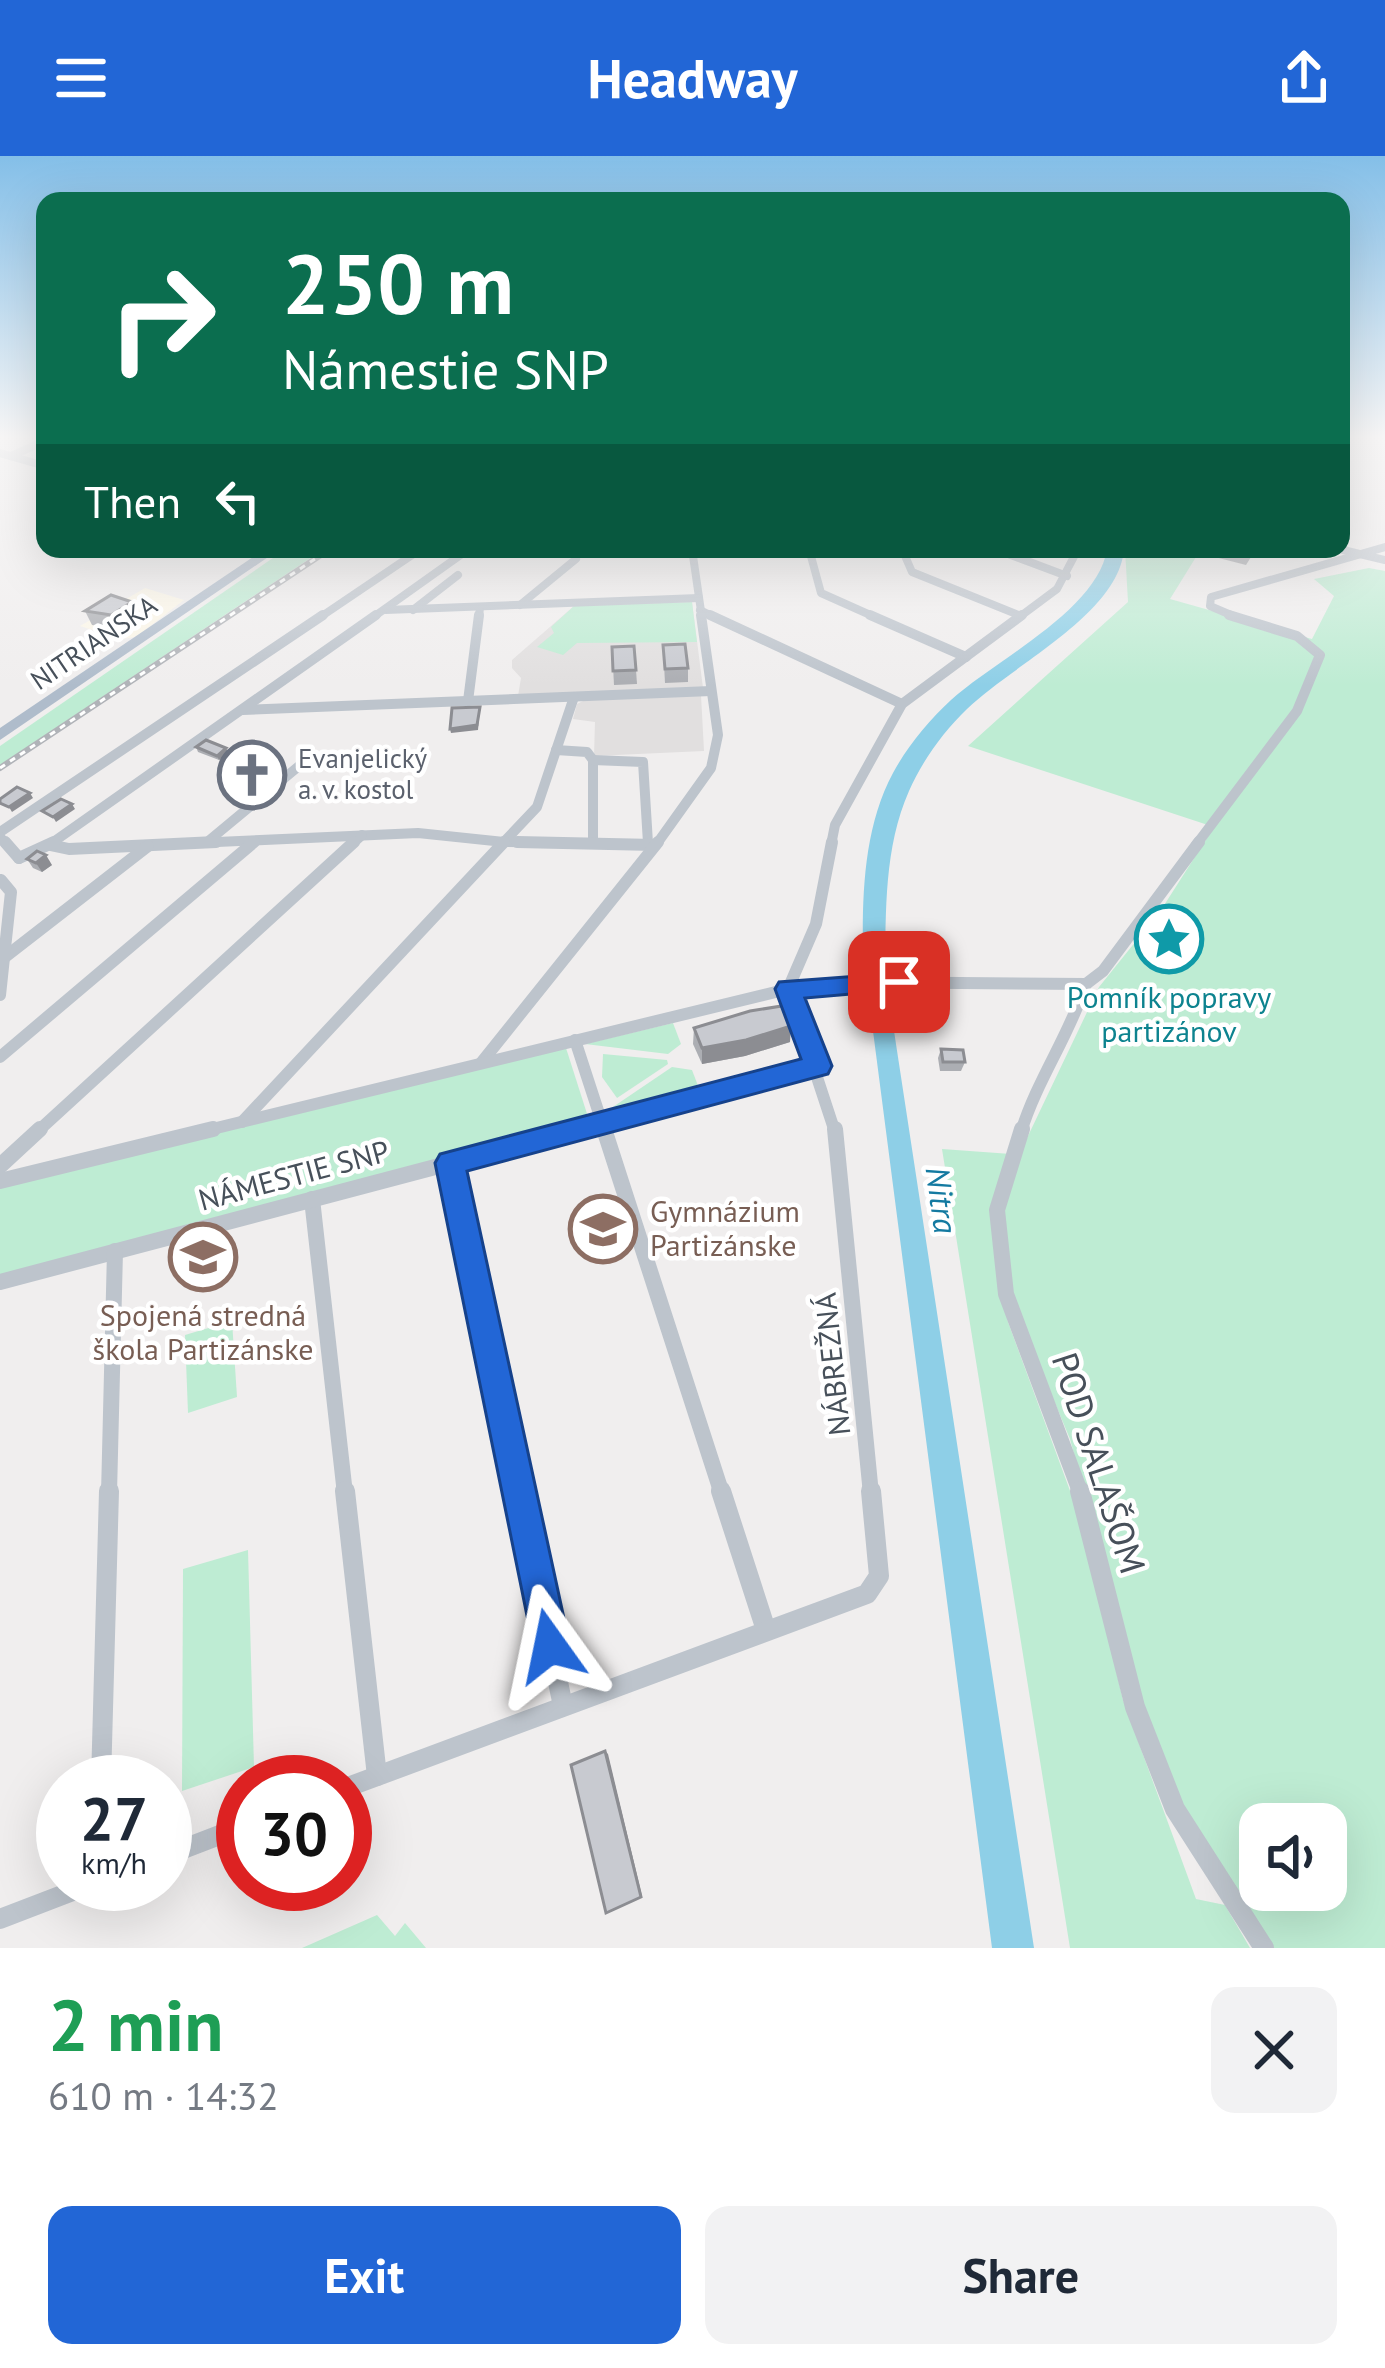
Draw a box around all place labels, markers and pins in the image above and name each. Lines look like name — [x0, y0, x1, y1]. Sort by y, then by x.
church icon: Evanjelický a. v. kostol — [217, 740, 287, 810]
place label: Evanjelický a. v. kostol — [298, 741, 428, 806]
place icon: Pomník popravy partizánov — [1134, 904, 1204, 974]
pin — [848, 931, 950, 1033]
place label: Pomník popravy partizánov — [1067, 977, 1271, 1050]
place label: Gymnázium Partizánske — [650, 1191, 800, 1264]
school or university icon: Gymnázium Partizánske — [568, 1194, 638, 1264]
school or university icon: Spojená stredná škola Partizánske — [168, 1222, 238, 1292]
place label: Spojená stredná škola Partizánske — [93, 1295, 313, 1368]

